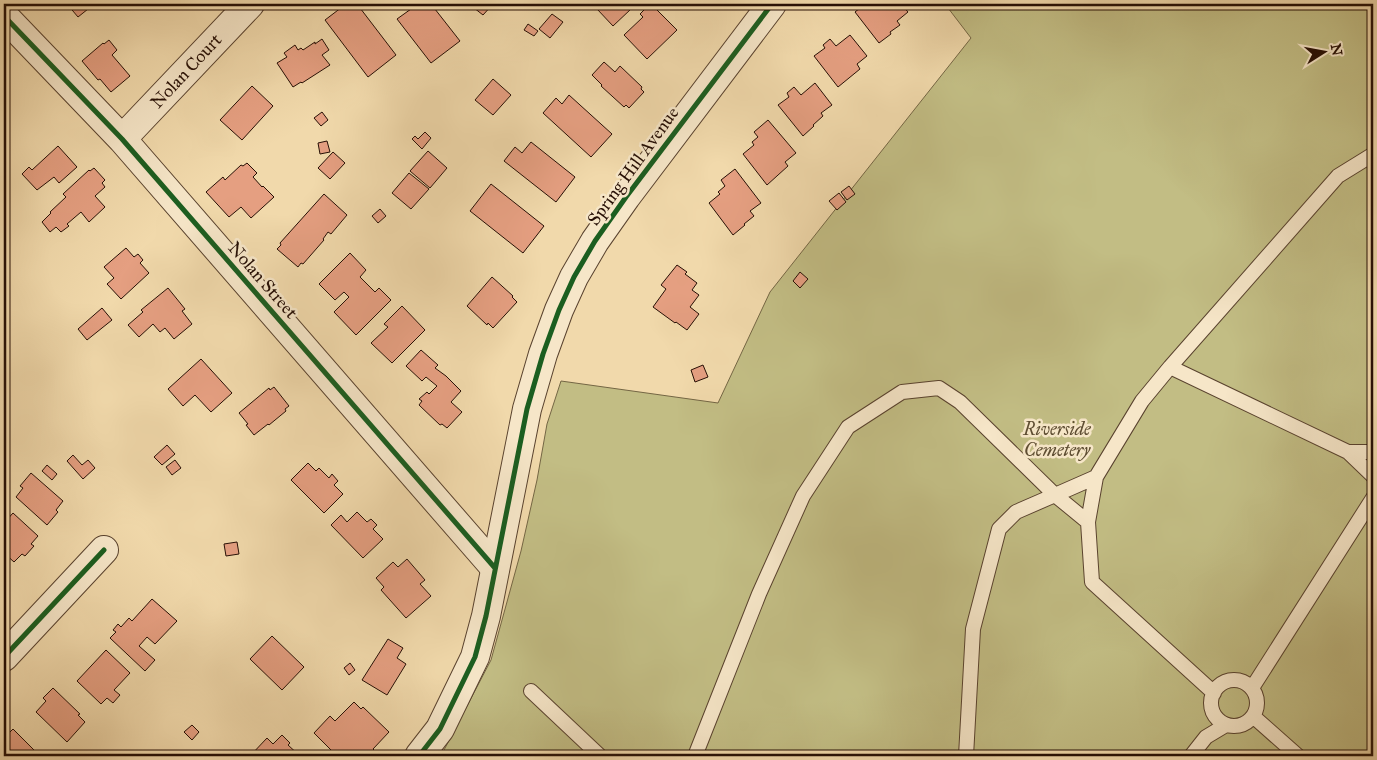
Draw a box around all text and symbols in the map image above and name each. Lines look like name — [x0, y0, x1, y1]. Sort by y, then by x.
north arrow — [1300, 28, 1350, 78]
street label: Nolan Court — [146, 29, 227, 113]
text: N — [1327, 42, 1346, 57]
street label: Spring Hill Avenue — [583, 102, 684, 230]
street label: Nolan Street — [224, 237, 303, 323]
park label: Riverside Cemetery — [1022, 418, 1092, 461]

